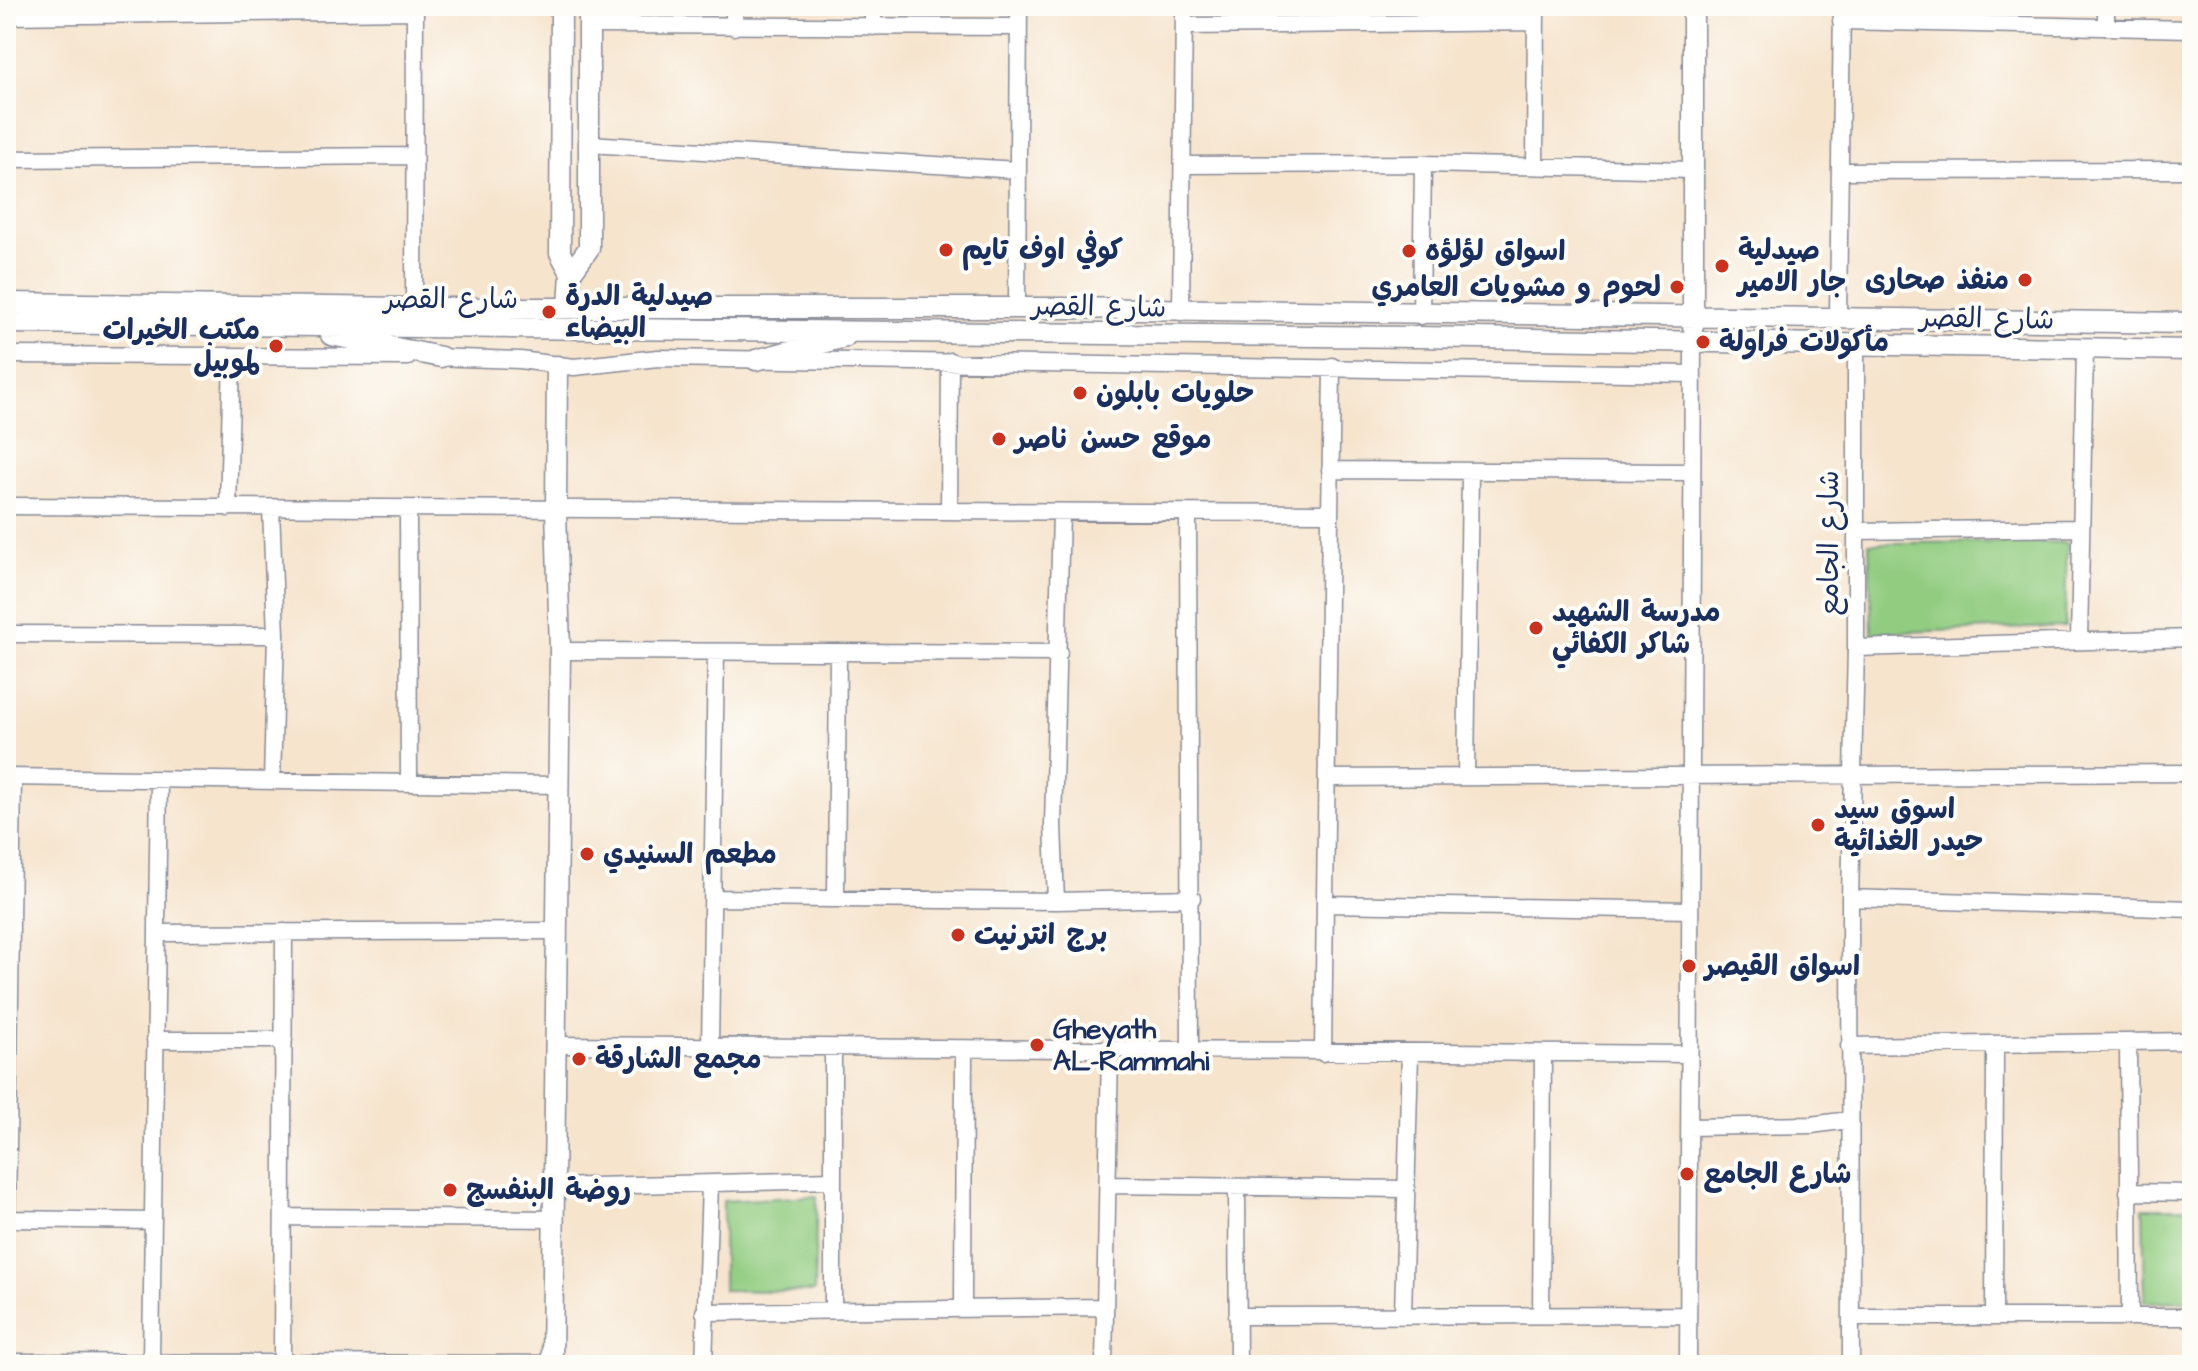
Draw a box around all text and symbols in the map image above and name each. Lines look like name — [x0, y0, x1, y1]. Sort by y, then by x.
place label: كوفي اوف تايم — [962, 230, 1124, 271]
place label: صيدلية جار الامير — [1735, 231, 1846, 302]
place label: اسواق لؤلؤه — [1425, 232, 1565, 271]
marker: كوفي اوف تايم — [937, 241, 955, 259]
marker: اسواق لؤلؤه — [1400, 242, 1418, 260]
marker: صيدلية جار الامير — [1713, 257, 1731, 275]
place label: منفذ صحارى — [1865, 261, 2009, 300]
place label: لحوم و مشويات العامري — [1372, 268, 1661, 307]
marker: منفذ صحارى — [2016, 271, 2034, 289]
place label: صيدلية الدرة البيضاء — [565, 277, 713, 348]
marker: لحوم و مشويات العامري — [1668, 278, 1686, 296]
street label: شارع القصر — [382, 280, 518, 319]
street label: شارع القصر — [1029, 286, 1167, 328]
street label: شارع القصر — [1917, 298, 2055, 340]
marker: صيدلية الدرة البيضاء — [540, 303, 558, 321]
place label: مكتب الخيرات لموبيل — [103, 311, 260, 382]
place label: مأكولات فراولة — [1719, 323, 1889, 362]
marker: مأكولات فراولة — [1694, 333, 1712, 351]
marker: مكتب الخيرات لموبيل — [267, 337, 285, 355]
place label: حلويات بابلون — [1096, 374, 1254, 413]
marker: حلويات بابلون — [1071, 384, 1089, 402]
place label: موقع حسن ناصر — [1012, 420, 1212, 459]
marker: موقع حسن ناصر — [990, 430, 1008, 448]
street label: شارع الجامع — [1810, 470, 1849, 616]
place label: مدرسة الشهيد شاكر الكفائي — [1552, 593, 1720, 669]
marker: مدرسة الشهيد شاكر الكفائي — [1527, 619, 1545, 637]
place label: اسوق سيد حيدر الغذائية — [1834, 790, 1983, 861]
marker: اسوق سيد حيدر الغذائية — [1809, 816, 1827, 834]
place label: مطعم السنيدي — [603, 835, 777, 875]
marker: مطعم السنيدي — [578, 845, 596, 863]
place label: برج انترنيت — [974, 916, 1107, 955]
marker: برج انترنيت — [949, 926, 967, 944]
place label: اسواق القيصر — [1702, 947, 1860, 986]
marker: اسواق القيصر — [1680, 957, 1698, 975]
place label: Gheyath AL-Rammahi — [1053, 1010, 1210, 1081]
marker: Gheyath AL-Rammahi — [1028, 1036, 1046, 1054]
place label: مجمع الشارقة — [595, 1040, 762, 1079]
marker: مجمع الشارقة — [570, 1050, 588, 1068]
place label: شارع الجامع — [1703, 1155, 1851, 1194]
marker: شارع الجامع — [1678, 1165, 1696, 1183]
place label: روضة البنفسج — [466, 1171, 631, 1210]
marker: روضة البنفسج — [441, 1181, 459, 1199]

